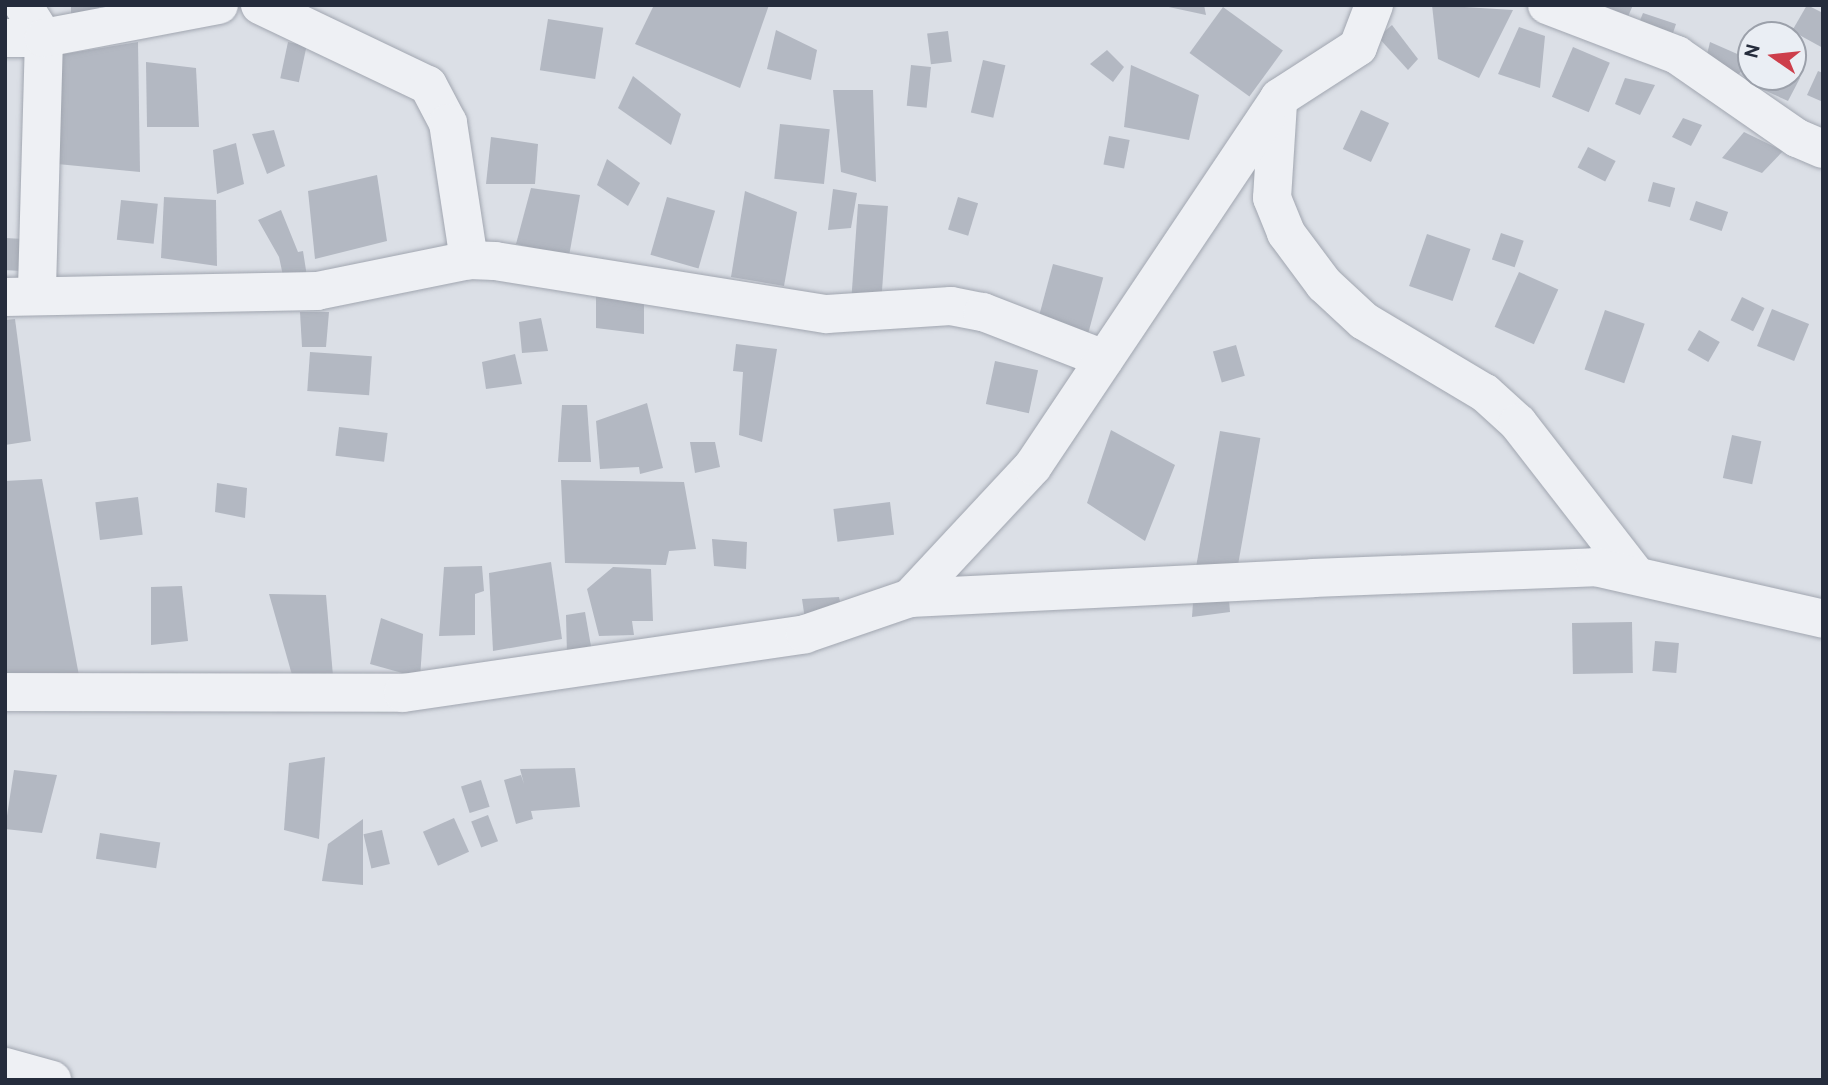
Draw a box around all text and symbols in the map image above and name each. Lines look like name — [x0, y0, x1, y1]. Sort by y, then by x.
north arrow — [1737, 21, 1807, 91]
text: N — [1740, 42, 1767, 61]

